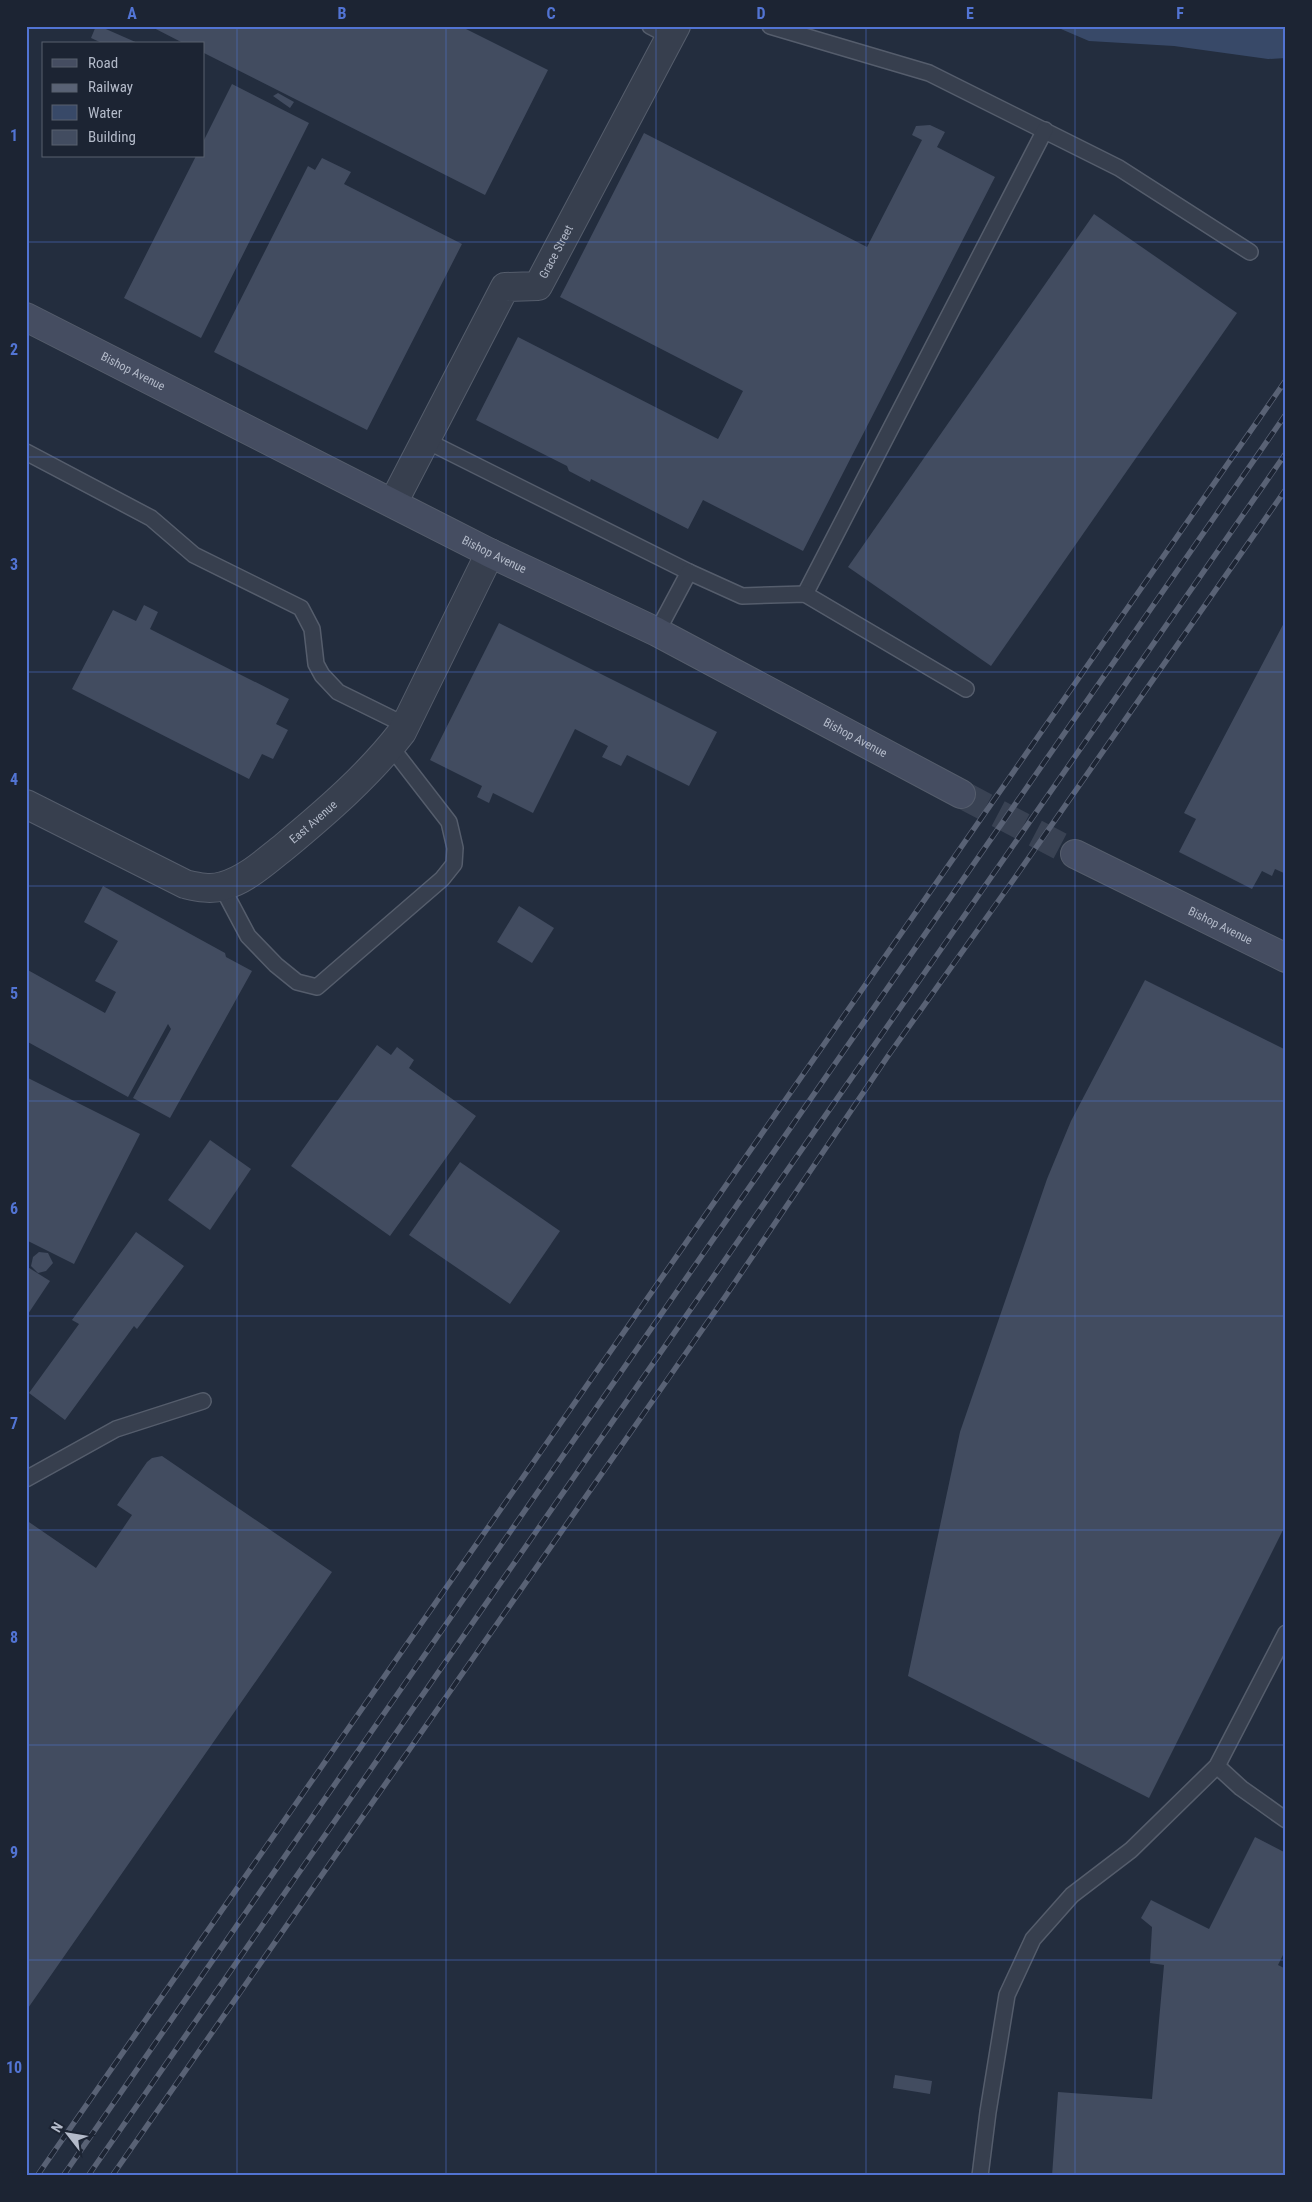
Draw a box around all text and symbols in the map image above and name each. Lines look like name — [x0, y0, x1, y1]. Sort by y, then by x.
text: A — [127, 4, 137, 23]
text: B — [338, 4, 347, 23]
text: C — [546, 4, 556, 23]
text: D — [756, 4, 766, 23]
text: E — [966, 4, 974, 23]
text: F — [1176, 4, 1184, 23]
legend — [42, 42, 205, 158]
text: Road — [88, 54, 118, 72]
text: Railway — [88, 78, 133, 96]
text: Water — [88, 104, 123, 122]
text: 1 — [10, 126, 18, 145]
text: Building — [88, 128, 136, 146]
street label: Grace Street — [536, 222, 576, 281]
text: 2 — [10, 340, 18, 359]
street label: Bishop Avenue — [99, 349, 168, 394]
street label: Bishop Avenue — [460, 533, 529, 576]
text: 3 — [10, 555, 18, 574]
street label: Bishop Avenue — [821, 715, 890, 760]
text: 4 — [10, 770, 18, 789]
street label: East Avenue — [287, 797, 340, 846]
street label: Bishop Avenue — [1186, 904, 1255, 948]
text: 5 — [10, 984, 18, 1003]
text: 6 — [10, 1199, 18, 1218]
text: 7 — [10, 1414, 18, 1433]
text: 8 — [10, 1628, 18, 1647]
text: 9 — [10, 1843, 18, 1862]
text: 10 — [6, 2058, 22, 2077]
north arrow — [42, 2110, 92, 2160]
text: N — [48, 2120, 66, 2135]

